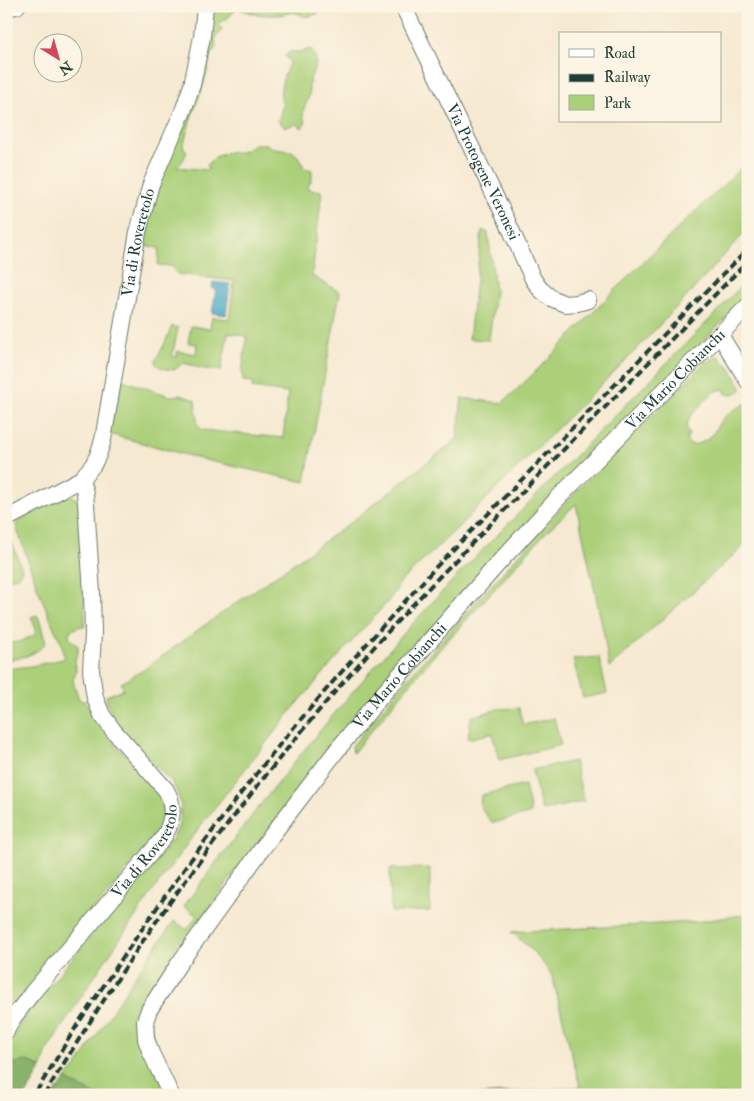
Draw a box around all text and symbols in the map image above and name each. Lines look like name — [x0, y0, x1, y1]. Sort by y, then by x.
north arrow — [32, 32, 82, 82]
legend — [559, 32, 722, 122]
text: Road — [604, 44, 636, 63]
text: N — [55, 57, 76, 79]
text: Railway — [604, 68, 651, 87]
text: Park — [604, 94, 631, 113]
street label: Via Protogene Veronesi — [442, 100, 524, 243]
street label: Via di Roveretolo — [117, 186, 159, 298]
street label: Via Mario Cobianchi — [621, 325, 730, 434]
street label: Via Mario Cobianchi — [348, 619, 451, 733]
street label: Via di Roveretolo — [107, 804, 182, 902]

